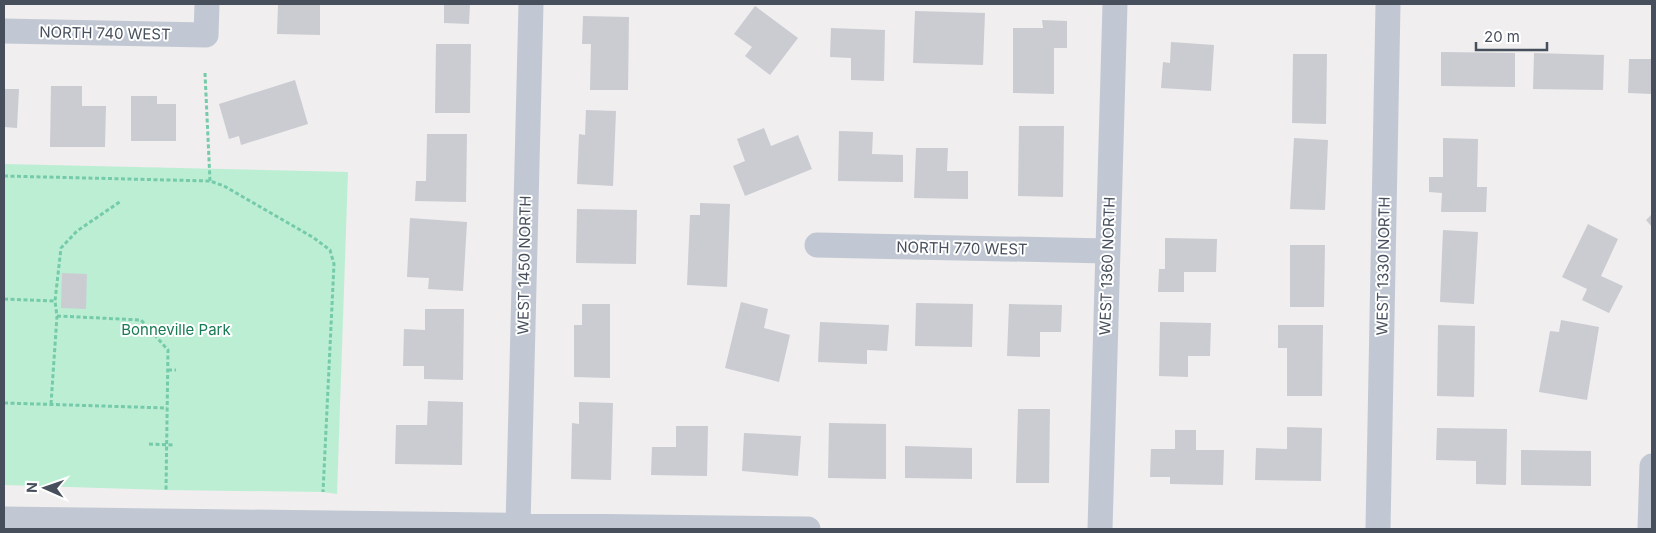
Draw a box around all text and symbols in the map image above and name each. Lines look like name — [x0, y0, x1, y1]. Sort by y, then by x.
scale bar — [1476, 20, 1547, 52]
street label: NORTH 740 WEST — [39, 22, 171, 44]
text: 20 m — [1484, 27, 1520, 46]
street label: WEST 1450 NORTH — [513, 195, 535, 335]
street label: WEST 1360 NORTH — [1095, 196, 1119, 336]
street label: WEST 1330 NORTH — [1372, 196, 1394, 336]
street label: NORTH 770 WEST — [896, 237, 1028, 259]
park label: Bonneville Park — [121, 320, 231, 339]
north arrow — [20, 463, 70, 513]
text: N — [23, 482, 40, 493]

